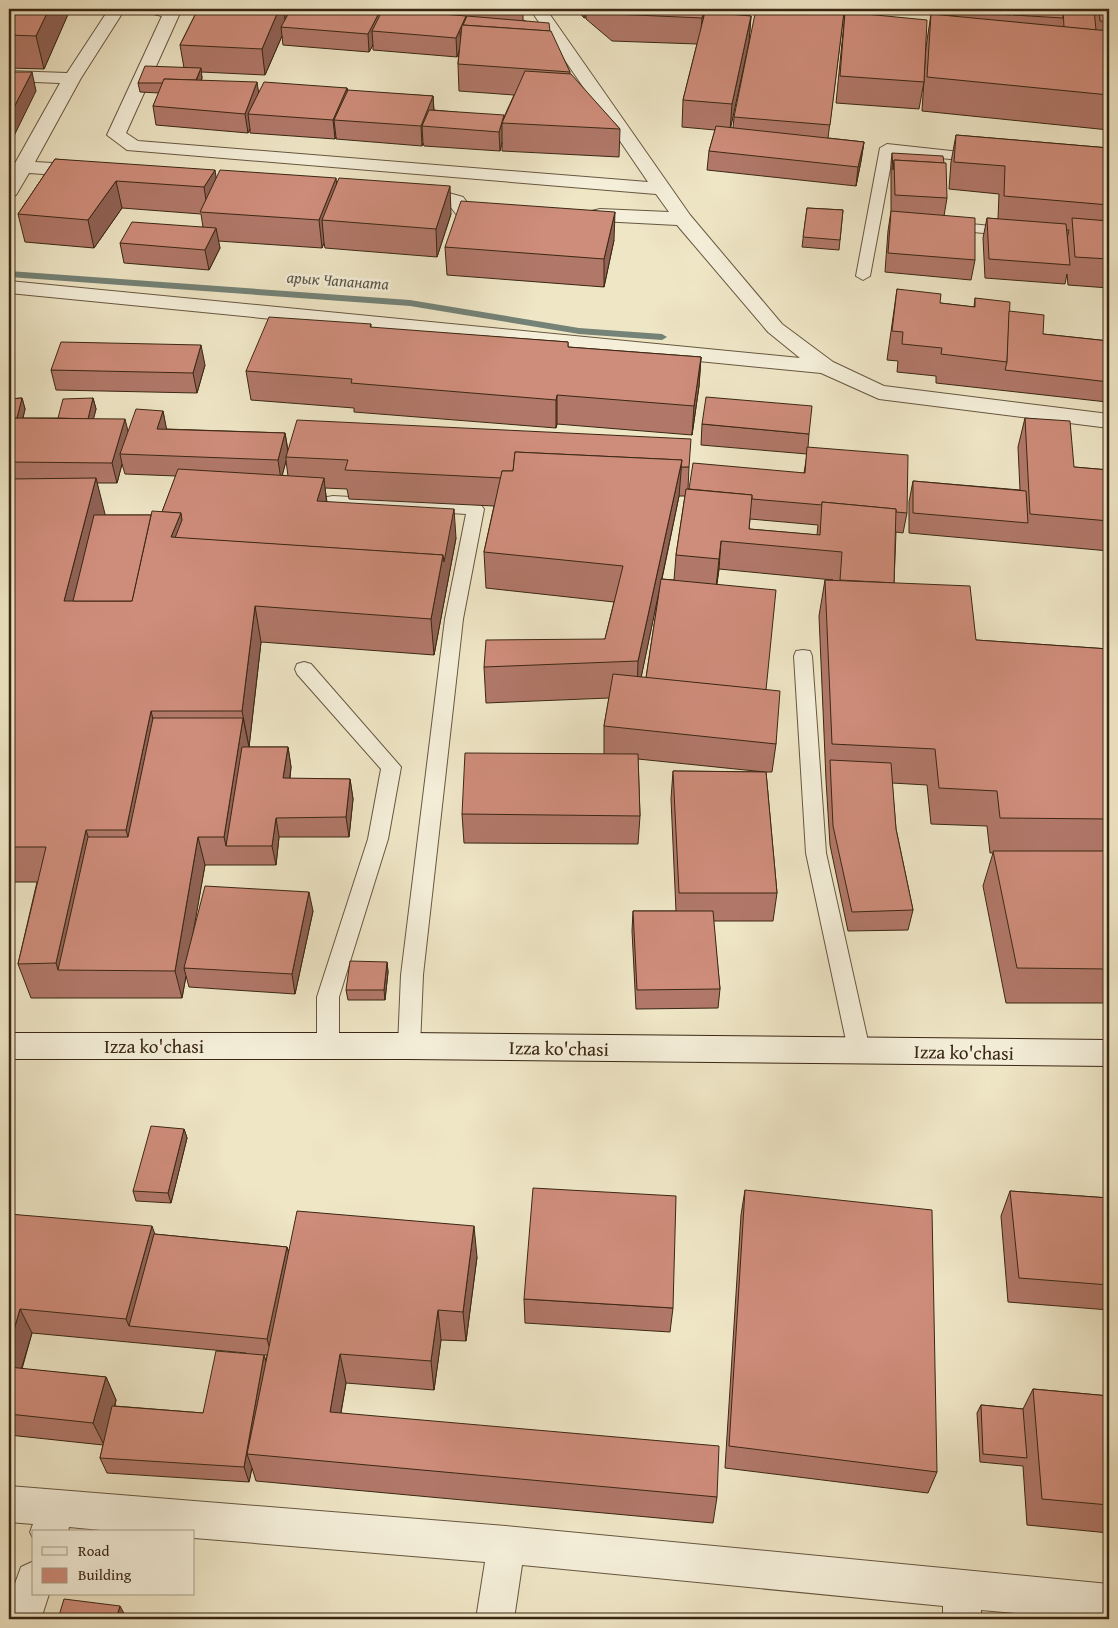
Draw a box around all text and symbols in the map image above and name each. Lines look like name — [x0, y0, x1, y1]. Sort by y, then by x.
water label: арык Чапаната — [286, 264, 391, 296]
street label: Izza ko'chasi — [104, 1032, 204, 1060]
street label: Izza ko'chasi — [509, 1033, 609, 1063]
street label: Izza ko'chasi — [914, 1037, 1014, 1067]
legend — [32, 1530, 195, 1596]
text: Road — [78, 1540, 109, 1561]
text: Building — [78, 1564, 132, 1585]

